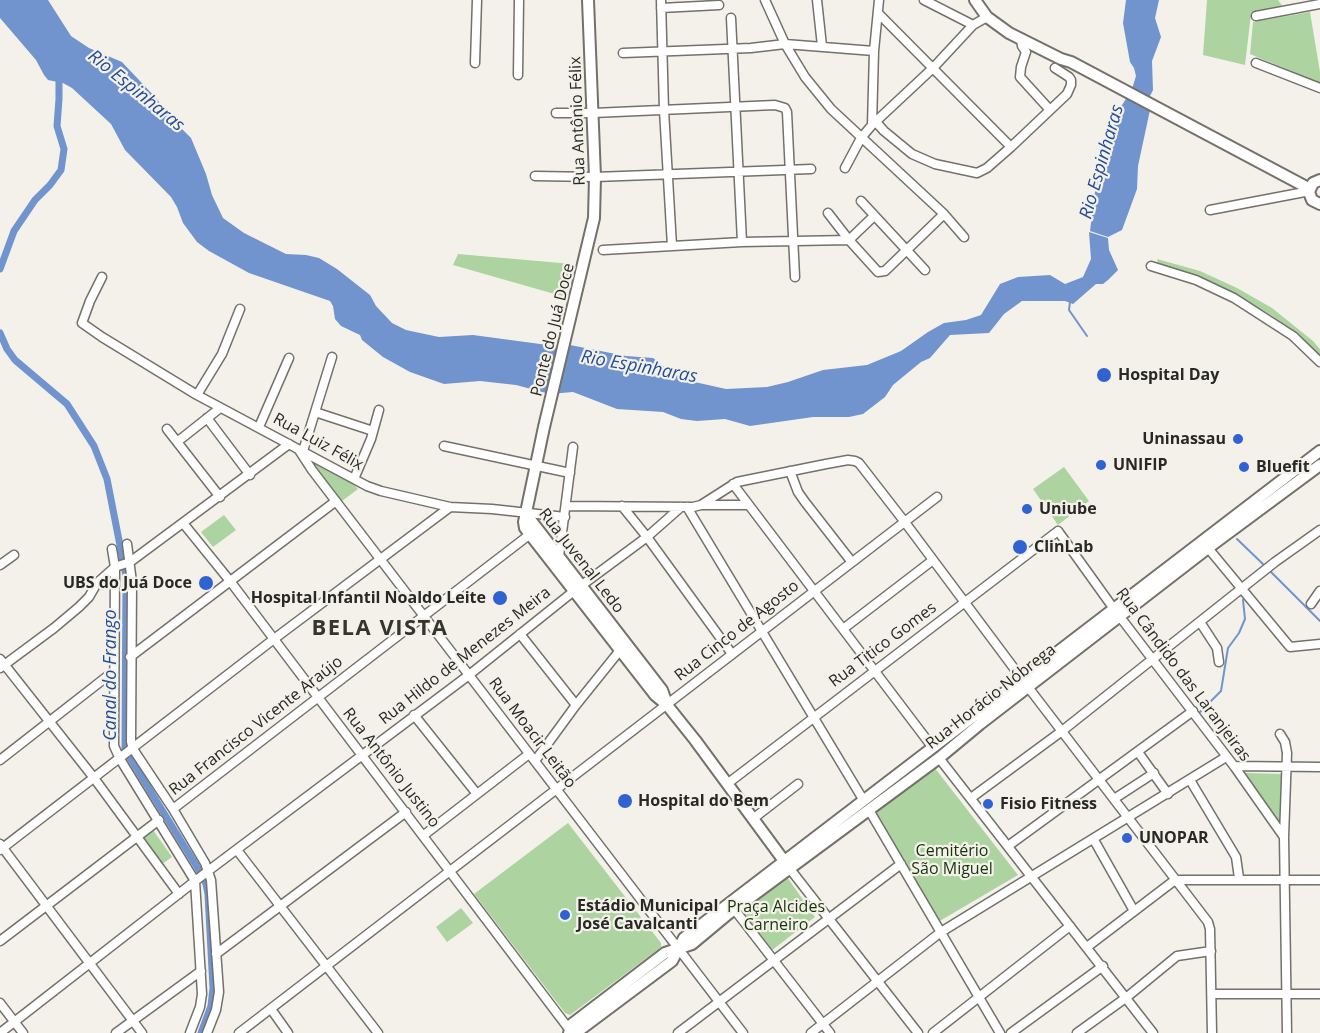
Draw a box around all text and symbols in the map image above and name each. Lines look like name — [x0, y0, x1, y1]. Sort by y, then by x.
water label: Rio Espinharas — [84, 46, 188, 136]
street label: Rua Antônio Félix — [566, 56, 590, 186]
water label: Rio Espinharas — [1075, 102, 1129, 222]
street label: Ponte do Juá Doce — [527, 261, 579, 399]
water label: Rio Espinharas — [579, 346, 699, 388]
place label: Hospital Day — [1118, 365, 1219, 385]
marker: Hospital Day — [1095, 366, 1113, 384]
street label: Rua Luiz Félix — [269, 409, 367, 475]
place label: Uninassau — [1142, 429, 1226, 449]
marker: Uninassau — [1231, 432, 1245, 446]
place label: UNIFIP — [1113, 455, 1168, 475]
place label: Bluefit — [1256, 457, 1310, 477]
marker: UNIFIP — [1094, 458, 1108, 472]
marker: Bluefit — [1237, 460, 1251, 474]
place label: Uniube — [1039, 499, 1097, 519]
marker: Uniube — [1020, 502, 1034, 516]
street label: Rua Juvenal Ledo — [534, 505, 628, 617]
place label: ClinLab — [1034, 537, 1093, 557]
marker: ClinLab — [1011, 538, 1029, 556]
place label: UBS do Juá Doce — [63, 573, 192, 593]
marker: UBS do Juá Doce — [197, 574, 215, 592]
street label: Rua Cinco de Agosto — [671, 577, 803, 685]
street label: Rua Hildo de Menezes Meira — [375, 583, 555, 729]
street label: Rua Cândido das Laranjeiras — [1112, 585, 1254, 765]
place label: Hospital Infantil Noaldo Leite — [251, 588, 486, 608]
marker: Hospital Infantil Noaldo Leite — [491, 589, 509, 607]
street label: Rua Titico Gomes — [826, 598, 940, 692]
water label: Canal do Frango — [100, 609, 122, 741]
district label: BELA VISTA — [311, 616, 449, 642]
street label: Rua Horácio Nóbrega — [922, 640, 1060, 754]
street label: Rua Francisco Vicente Araújo — [165, 652, 347, 800]
street label: Rua Moacir Leitão — [484, 674, 580, 792]
street label: Rua Antônio Justino — [338, 704, 444, 832]
place label: Hospital do Bem — [638, 791, 769, 811]
marker: Hospital do Bem — [616, 792, 634, 810]
place label: Fisio Fitness — [1000, 794, 1097, 814]
marker: Fisio Fitness — [981, 797, 995, 811]
place label: UNOPAR — [1139, 828, 1208, 848]
marker: UNOPAR — [1120, 831, 1134, 845]
park label: Cemitério São Miguel — [911, 841, 993, 879]
place label: Estádio Municipal José Cavalcanti — [577, 896, 718, 934]
park label: Praça Alcides Carneiro — [727, 897, 825, 935]
marker: Estádio Municipal José Cavalcanti — [558, 908, 572, 922]

